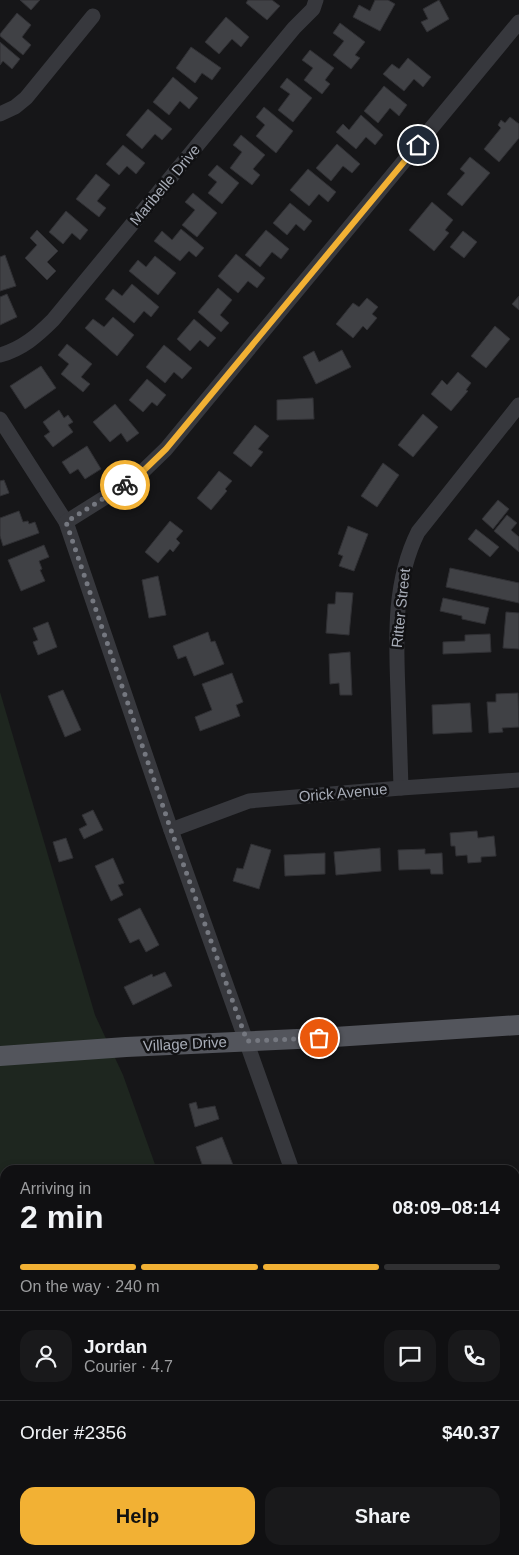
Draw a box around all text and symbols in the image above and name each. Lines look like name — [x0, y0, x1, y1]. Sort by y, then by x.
pin — [397, 124, 439, 166]
icon: home — [404, 131, 432, 159]
street label: Maribelle Drive — [126, 141, 203, 228]
courier — [100, 460, 150, 510]
icon: bike — [111, 471, 139, 499]
street label: Ritter Street — [388, 566, 413, 649]
street label: Orick Avenue — [298, 780, 388, 805]
pin — [298, 1017, 340, 1059]
icon: bag — [305, 1024, 333, 1052]
street label: Village Drive — [143, 1033, 227, 1054]
text: Arriving in — [20, 1180, 91, 1197]
text: 08:09–08:14 — [392, 1197, 500, 1218]
text: 2 min — [20, 1199, 104, 1235]
text: On the way · 240 m — [20, 1278, 160, 1295]
button: person — [20, 1330, 72, 1382]
button: chat — [384, 1330, 436, 1382]
button: phone — [448, 1330, 500, 1382]
text: Jordan — [84, 1336, 147, 1357]
text: Courier · 4.7 — [84, 1358, 173, 1375]
text: Order #2356 — [20, 1422, 127, 1443]
text: $40.37 — [442, 1422, 500, 1443]
button: Help — [20, 1487, 255, 1545]
button: Share — [265, 1487, 500, 1545]

